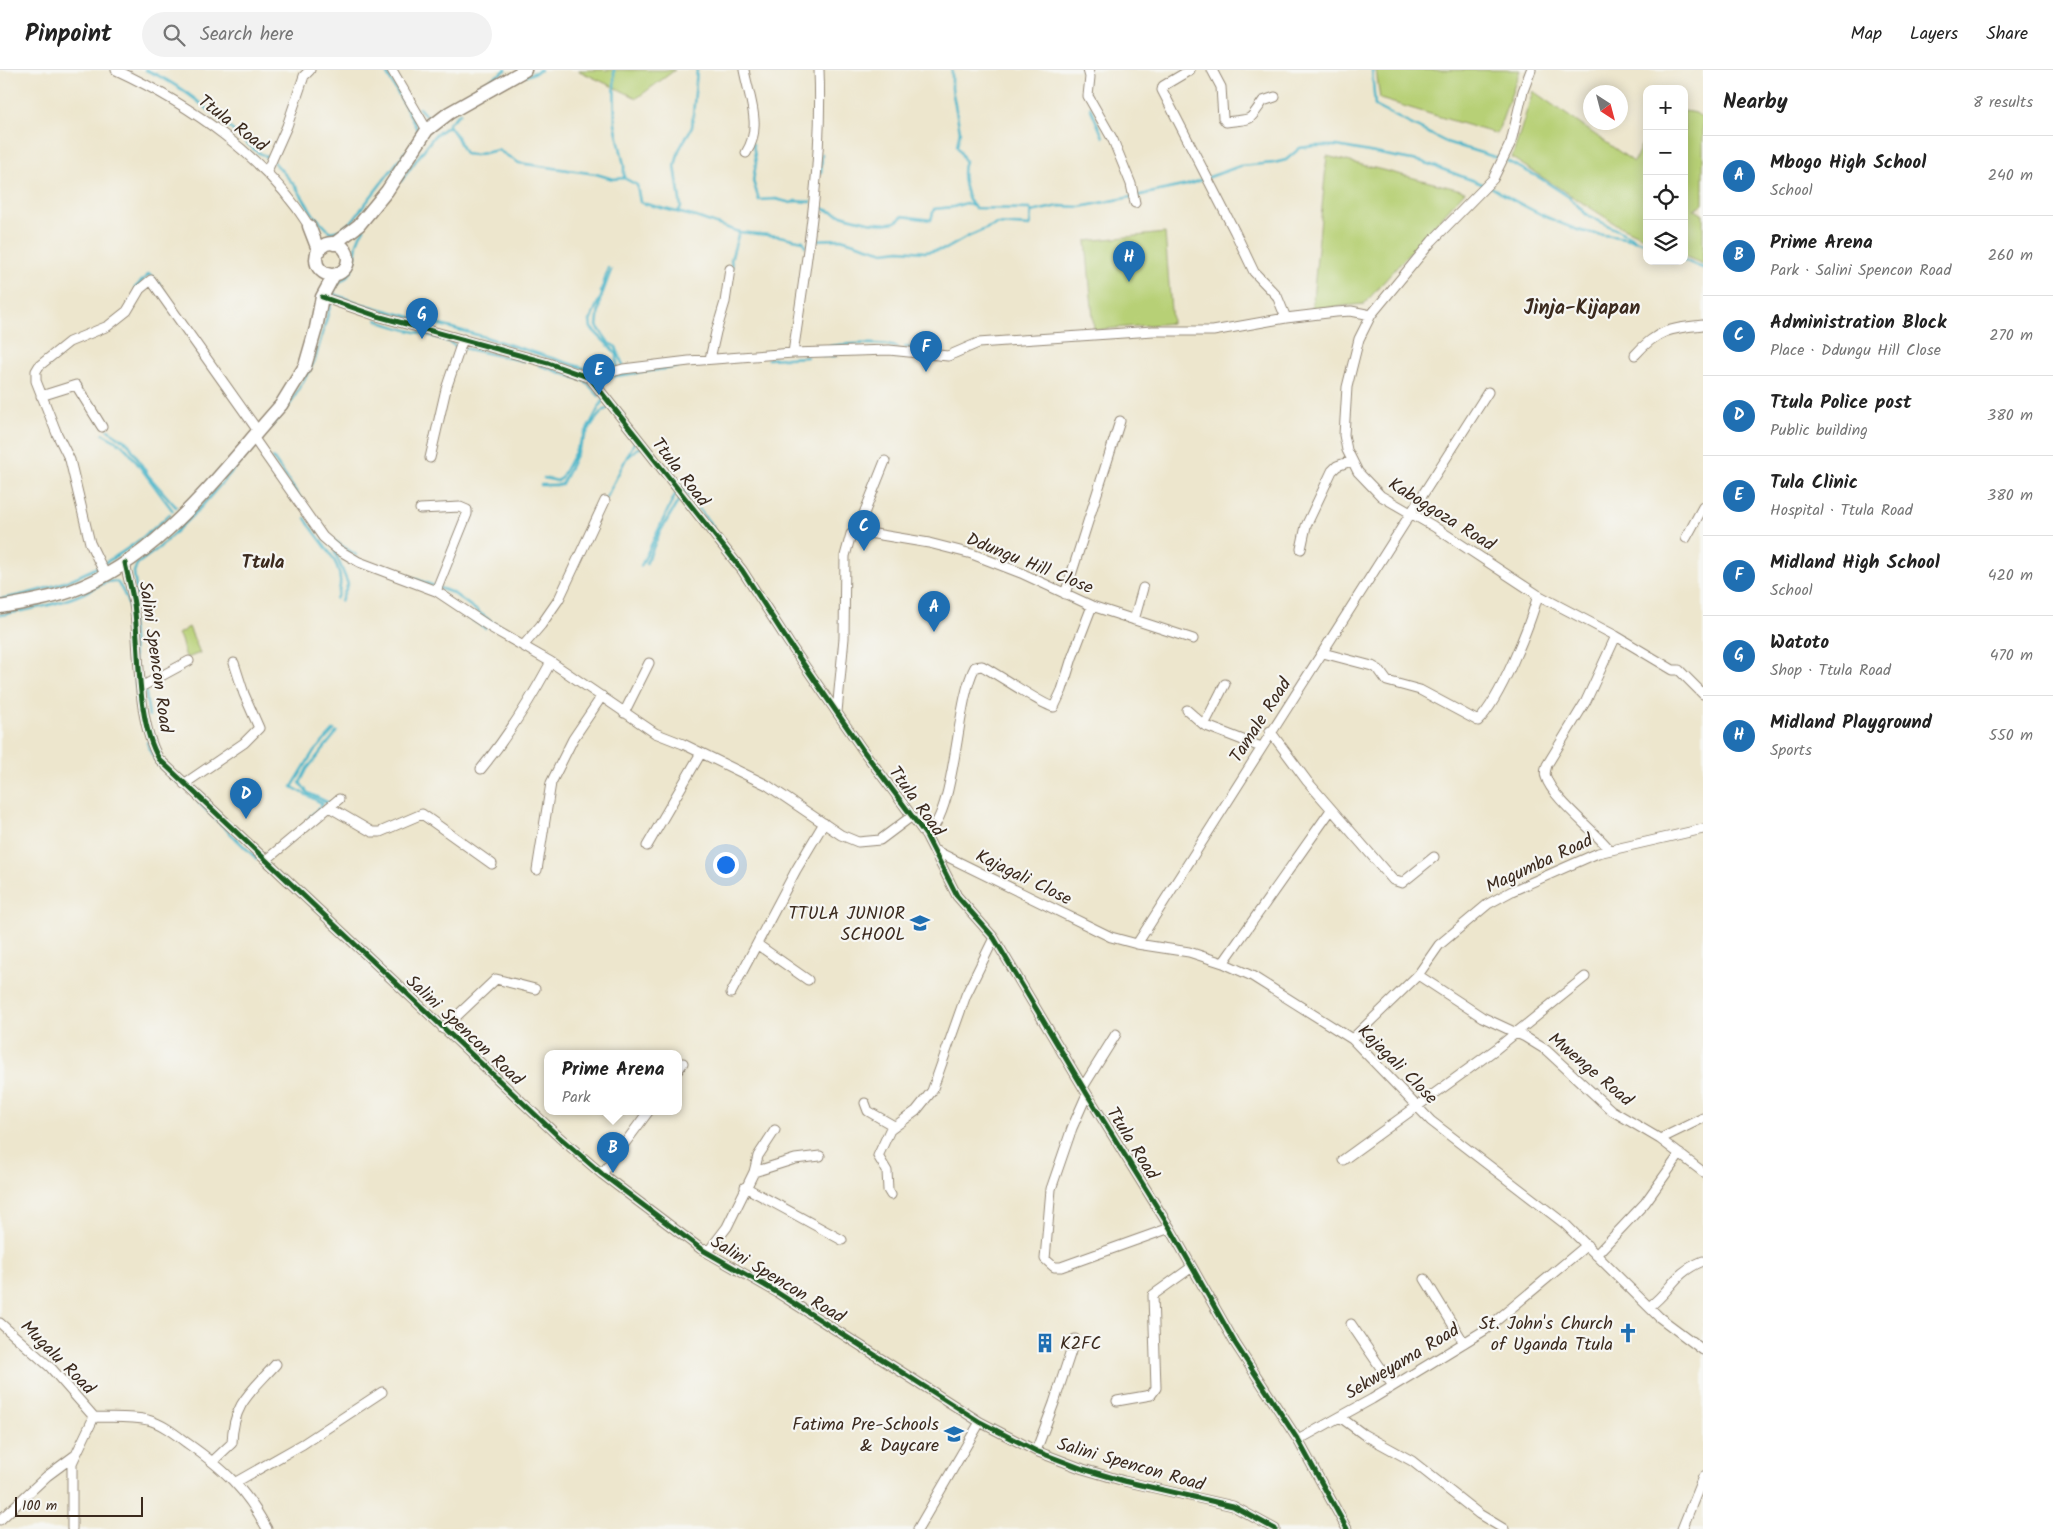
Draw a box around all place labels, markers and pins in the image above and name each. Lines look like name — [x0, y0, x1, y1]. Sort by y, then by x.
pin: H — [1113, 241, 1145, 282]
pin: G — [406, 298, 438, 339]
pin: F — [910, 331, 942, 372]
pin: E — [583, 354, 615, 395]
pin: C — [848, 510, 880, 551]
pin: A — [918, 591, 950, 632]
pin: D — [230, 778, 262, 819]
place label: TTULA JUNIOR SCHOOL — [788, 900, 905, 950]
school or university icon: TTULA JUNIOR SCHOOL — [909, 912, 931, 934]
pin: B — [597, 1132, 629, 1173]
place label: St. John's Church of Uganda Ttula — [1479, 1310, 1613, 1360]
church icon: St. John's Church of Uganda Ttula — [1617, 1322, 1639, 1344]
place label: K2FC — [1060, 1330, 1101, 1359]
building icon: K2FC — [1034, 1332, 1056, 1354]
place label: Fatima Pre-Schools & Daycare — [792, 1411, 939, 1461]
school or university icon: Fatima Pre-Schools & Daycare — [943, 1423, 965, 1445]

